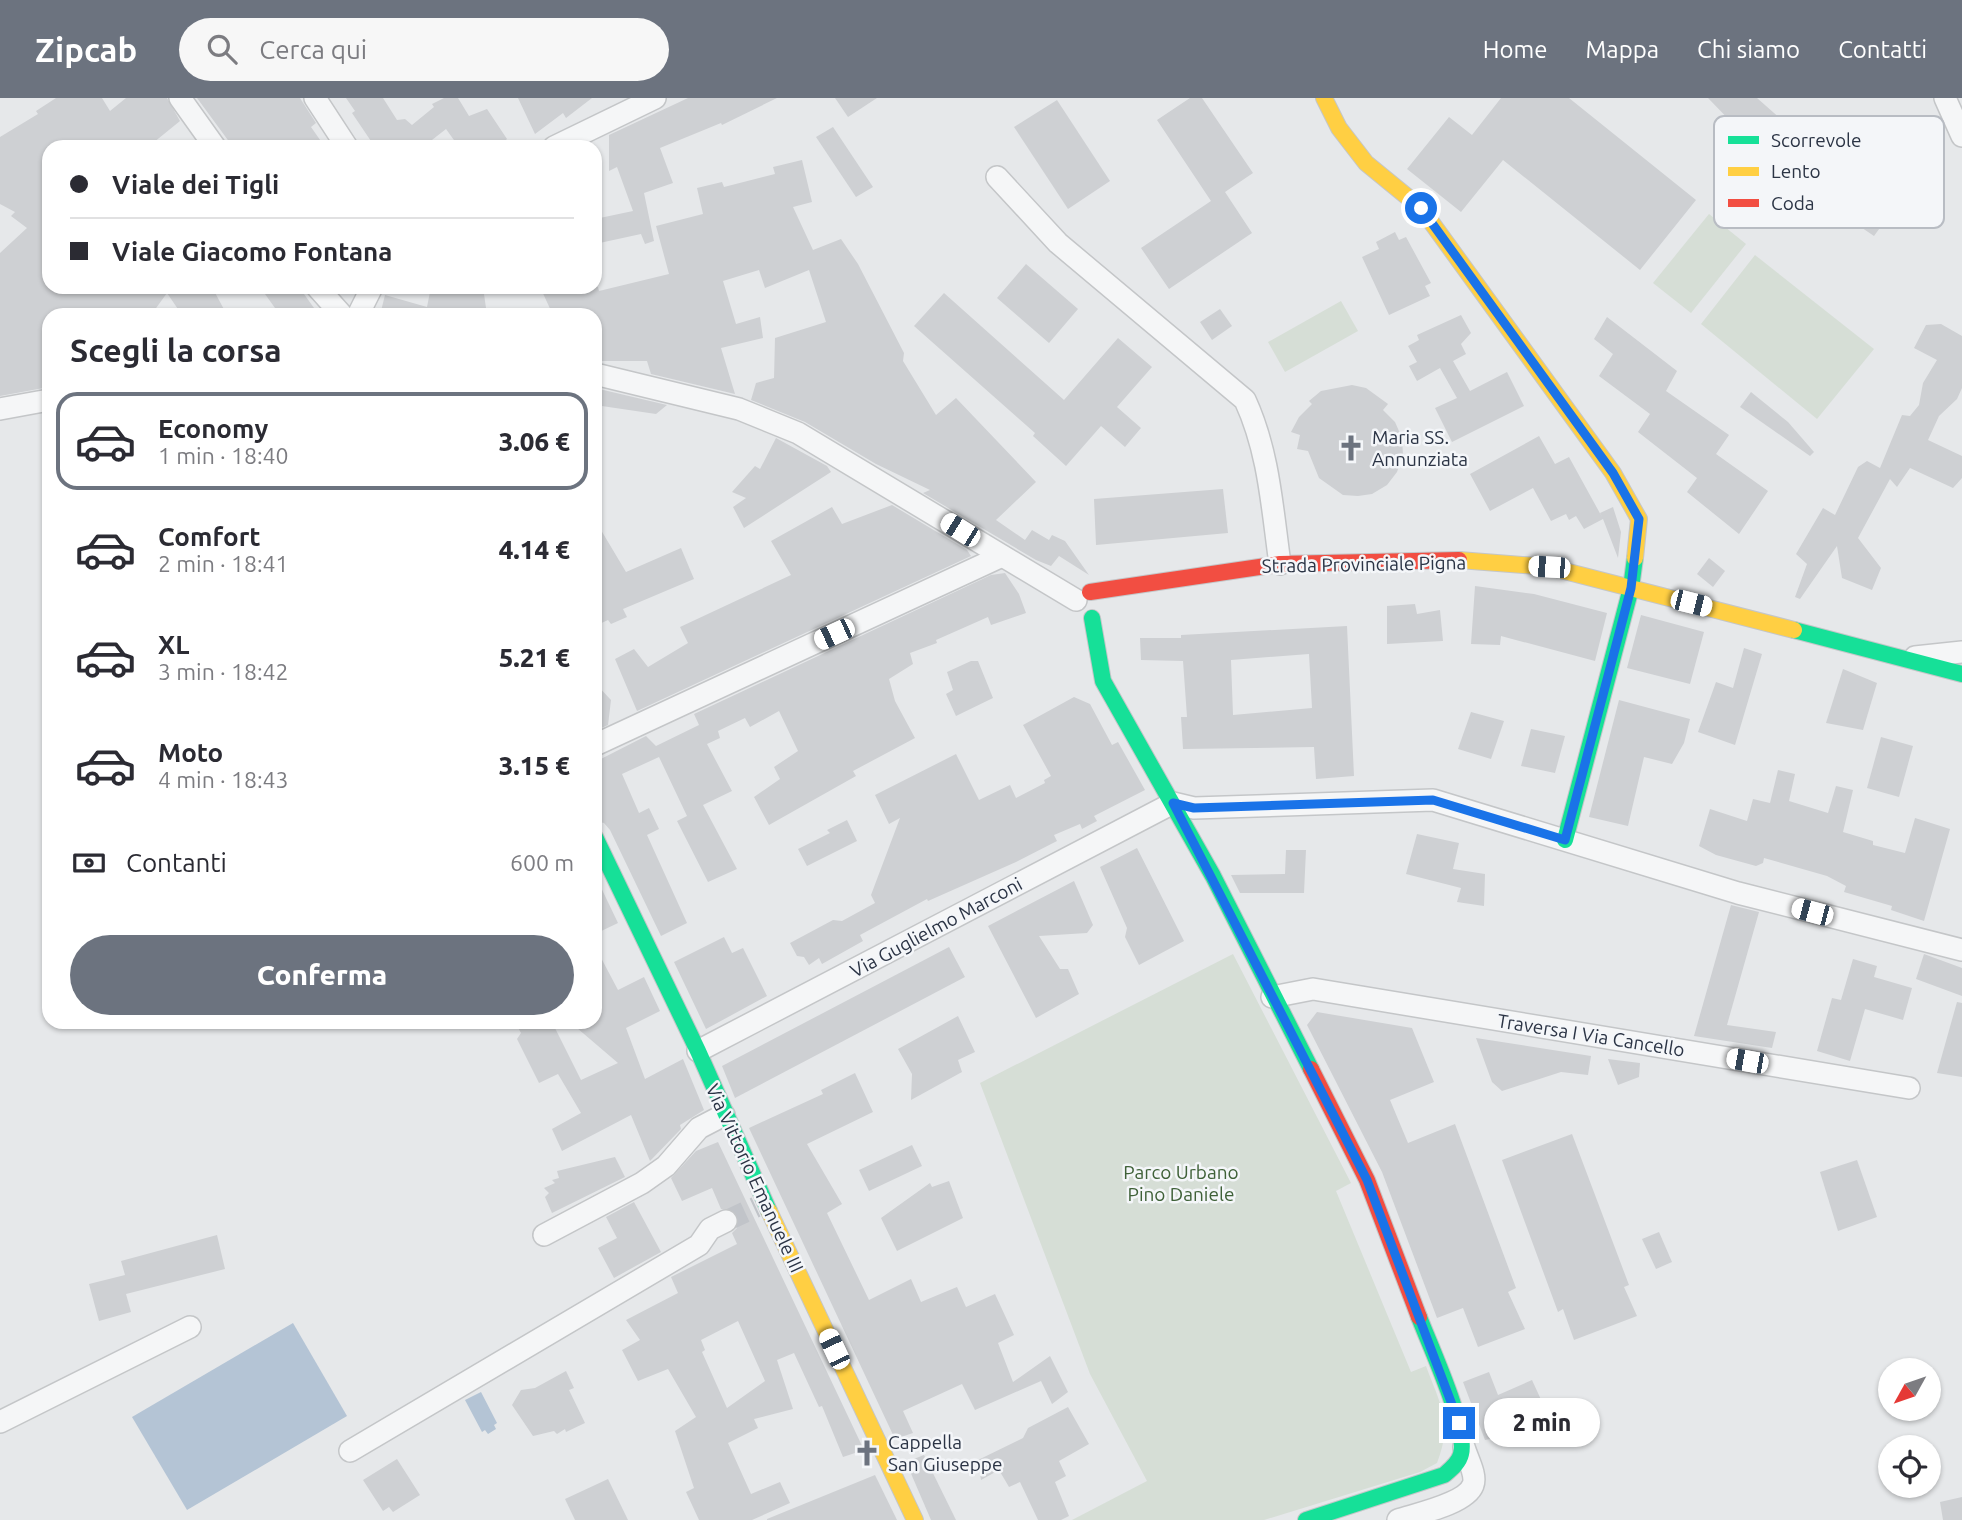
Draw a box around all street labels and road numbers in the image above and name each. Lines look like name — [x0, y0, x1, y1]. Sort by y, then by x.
street label: Strada Provinciale Pigna — [1262, 551, 1466, 577]
street label: Via Guglielmo Marconi — [846, 872, 1026, 982]
street label: Traversa I Via Cancello — [1496, 1009, 1686, 1061]
street label: Via Vittorio Emanuele III — [702, 1080, 808, 1276]

